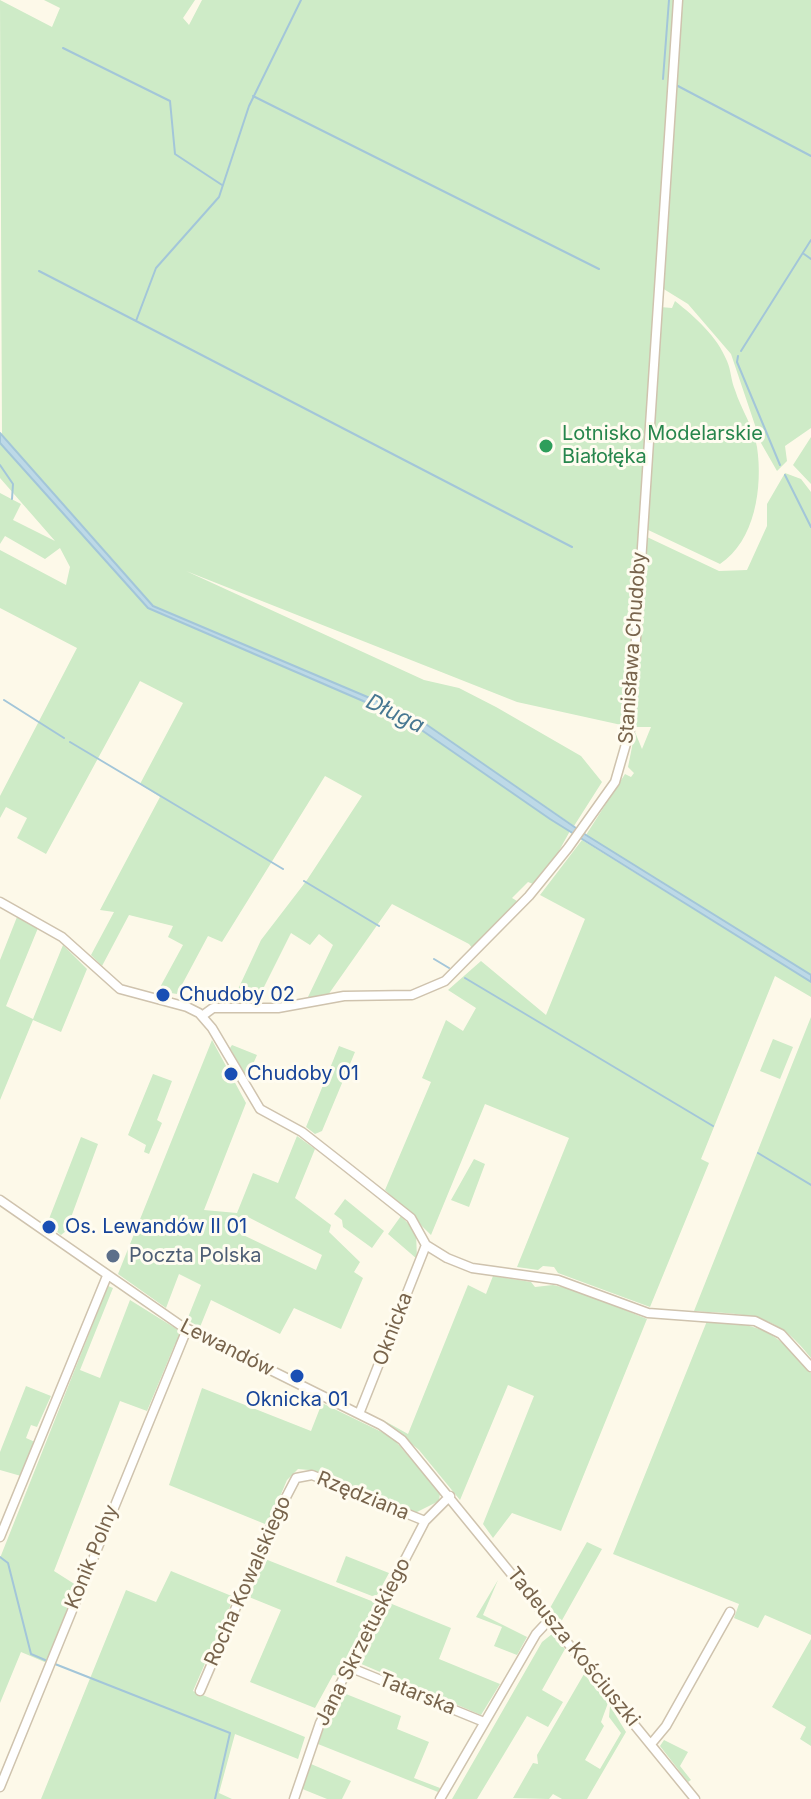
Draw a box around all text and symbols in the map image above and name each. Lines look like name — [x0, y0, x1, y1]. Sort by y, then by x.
place label: Lotnisko Modelarskie Białołęka — [562, 422, 763, 469]
marker: Lotnisko Modelarskie Białołęka — [537, 437, 555, 455]
street label: Stanisława Chudoby — [614, 551, 652, 745]
water label: Długa — [362, 689, 428, 739]
place label: Chudoby 02 — [179, 983, 295, 1007]
marker: Chudoby 02 — [154, 986, 172, 1004]
place label: Chudoby 01 — [247, 1062, 359, 1086]
marker: Chudoby 01 — [222, 1065, 240, 1083]
place label: Os. Lewandów II 01 — [65, 1215, 247, 1239]
marker: Os. Lewandów II 01 — [40, 1218, 58, 1236]
place label: Poczta Polska — [129, 1244, 262, 1268]
marker: Poczta Polska — [104, 1247, 122, 1265]
street label: Oknicka — [368, 1289, 418, 1369]
street label: Lewandów — [176, 1314, 278, 1382]
marker: Oknicka 01 — [288, 1367, 306, 1385]
place label: Oknicka 01 — [246, 1388, 348, 1412]
street label: Rzędziana — [313, 1467, 413, 1525]
street label: Rocha Kowalskiego — [200, 1492, 296, 1670]
street label: Konik Polny — [60, 1501, 124, 1613]
street label: Jana Skrzetuskiego — [310, 1554, 416, 1730]
street label: Tadeusza Kościuszki — [502, 1563, 644, 1731]
street label: Tatarska — [375, 1668, 459, 1720]

